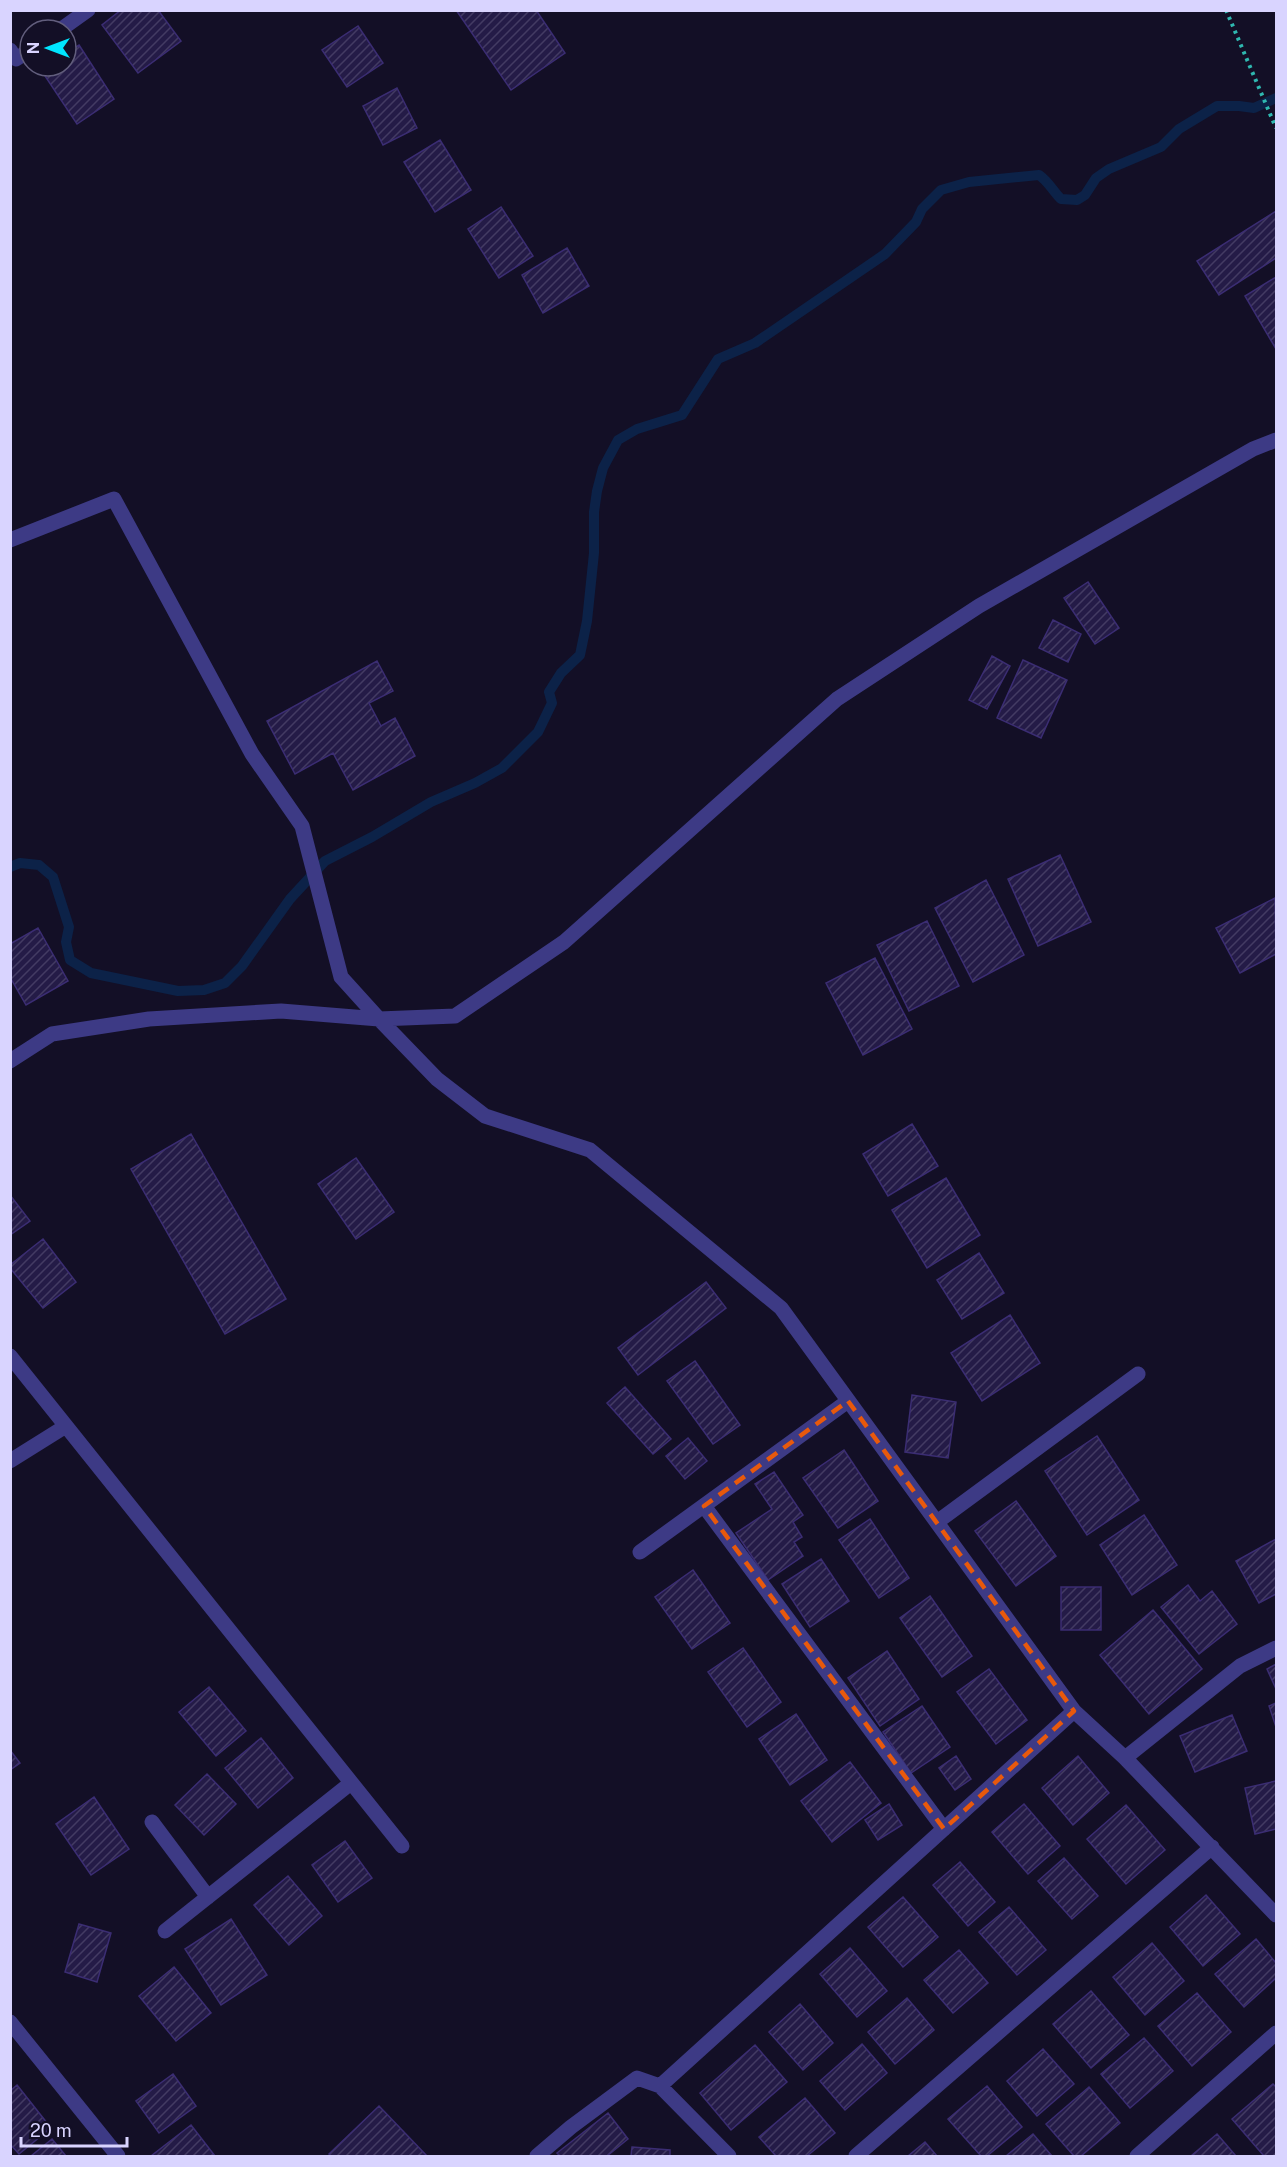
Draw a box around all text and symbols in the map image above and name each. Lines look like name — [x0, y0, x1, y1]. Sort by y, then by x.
north arrow — [18, 18, 78, 78]
text: N — [24, 42, 43, 54]
scale bar — [21, 2110, 128, 2148]
text: 20 m — [30, 2120, 72, 2141]

